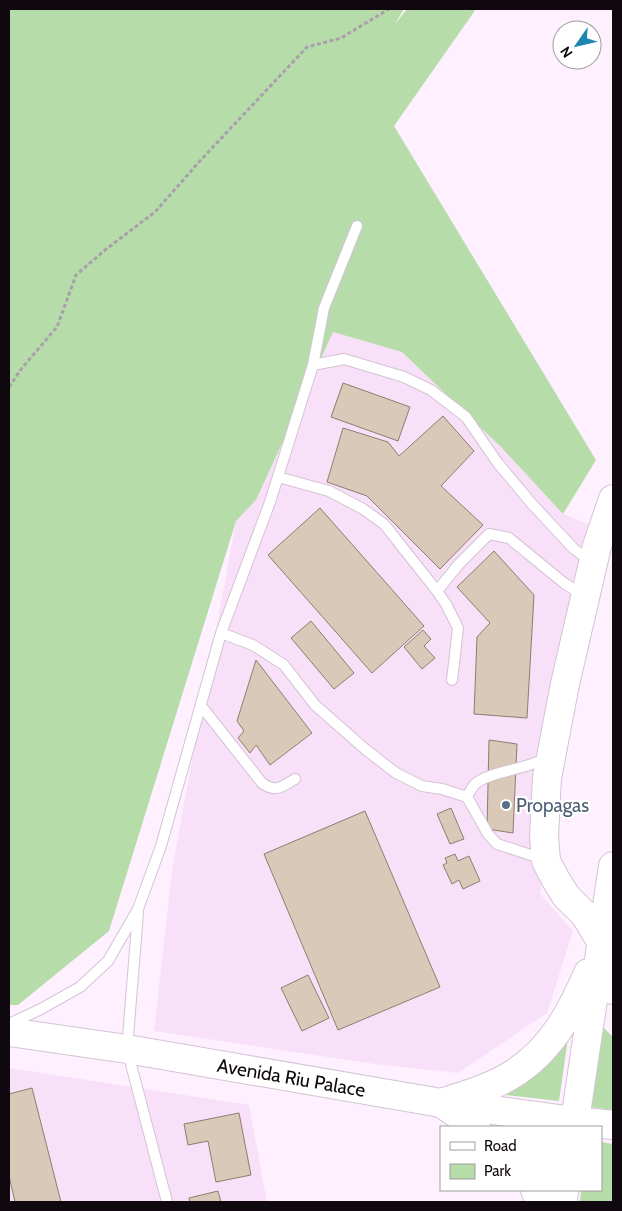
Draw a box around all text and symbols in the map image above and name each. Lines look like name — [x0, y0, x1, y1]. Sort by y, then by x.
north arrow — [552, 20, 602, 70]
text: N — [556, 43, 576, 61]
place label: Propagas — [516, 794, 589, 817]
marker: Propagas — [500, 799, 512, 811]
street label: Avenida Riu Palace — [216, 1053, 367, 1101]
legend — [440, 1126, 602, 1191]
text: Road — [484, 1137, 517, 1155]
text: Park — [484, 1162, 511, 1180]

